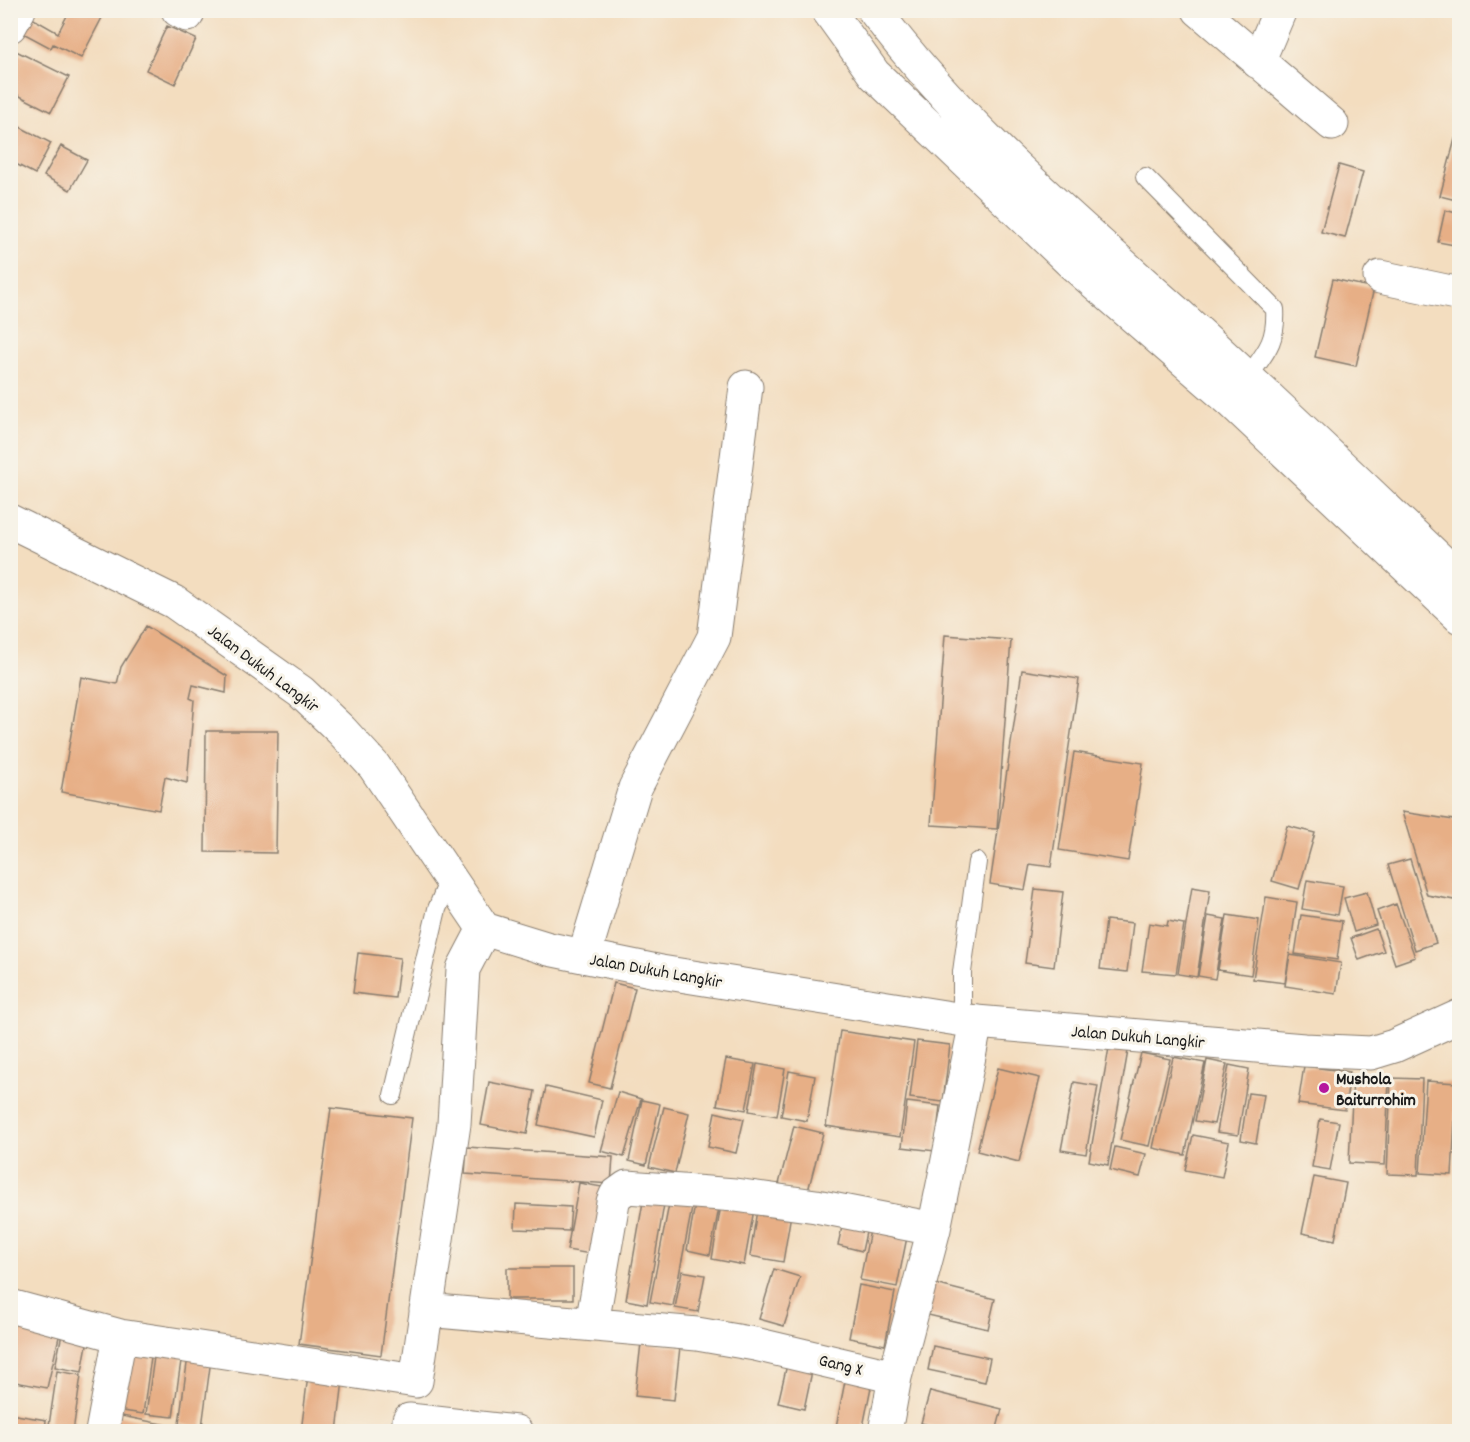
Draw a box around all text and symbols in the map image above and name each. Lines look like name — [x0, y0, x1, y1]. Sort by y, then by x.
street label: Jalan Dukuh Langkir — [201, 620, 324, 721]
street label: Jalan Dukuh Langkir — [587, 949, 724, 996]
street label: Jalan Dukuh Langkir — [1070, 1020, 1206, 1057]
place label: Mushola Baiturrohim — [1336, 1068, 1416, 1114]
marker: Mushola Baiturrohim — [1317, 1081, 1331, 1095]
street label: Gang X — [816, 1349, 865, 1384]

